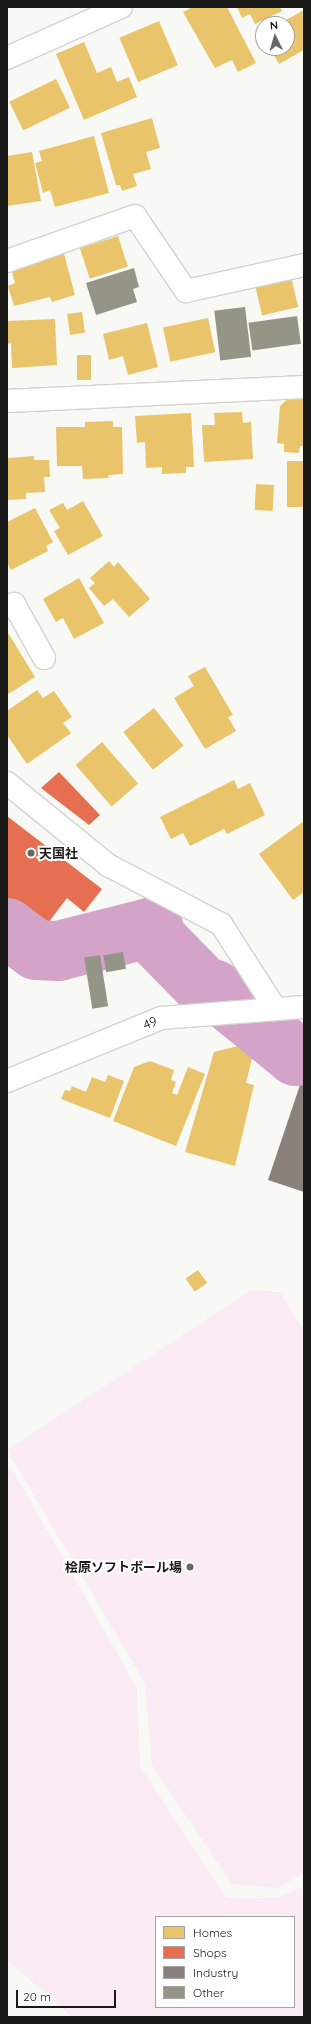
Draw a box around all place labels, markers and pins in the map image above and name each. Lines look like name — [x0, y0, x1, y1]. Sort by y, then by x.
place label: 天国社 — [39, 845, 78, 861]
marker: 天国社 — [26, 848, 36, 858]
place label: 桧原ソフトボール場 — [65, 1559, 182, 1575]
marker: 桧原ソフトボール場 — [185, 1562, 195, 1572]

